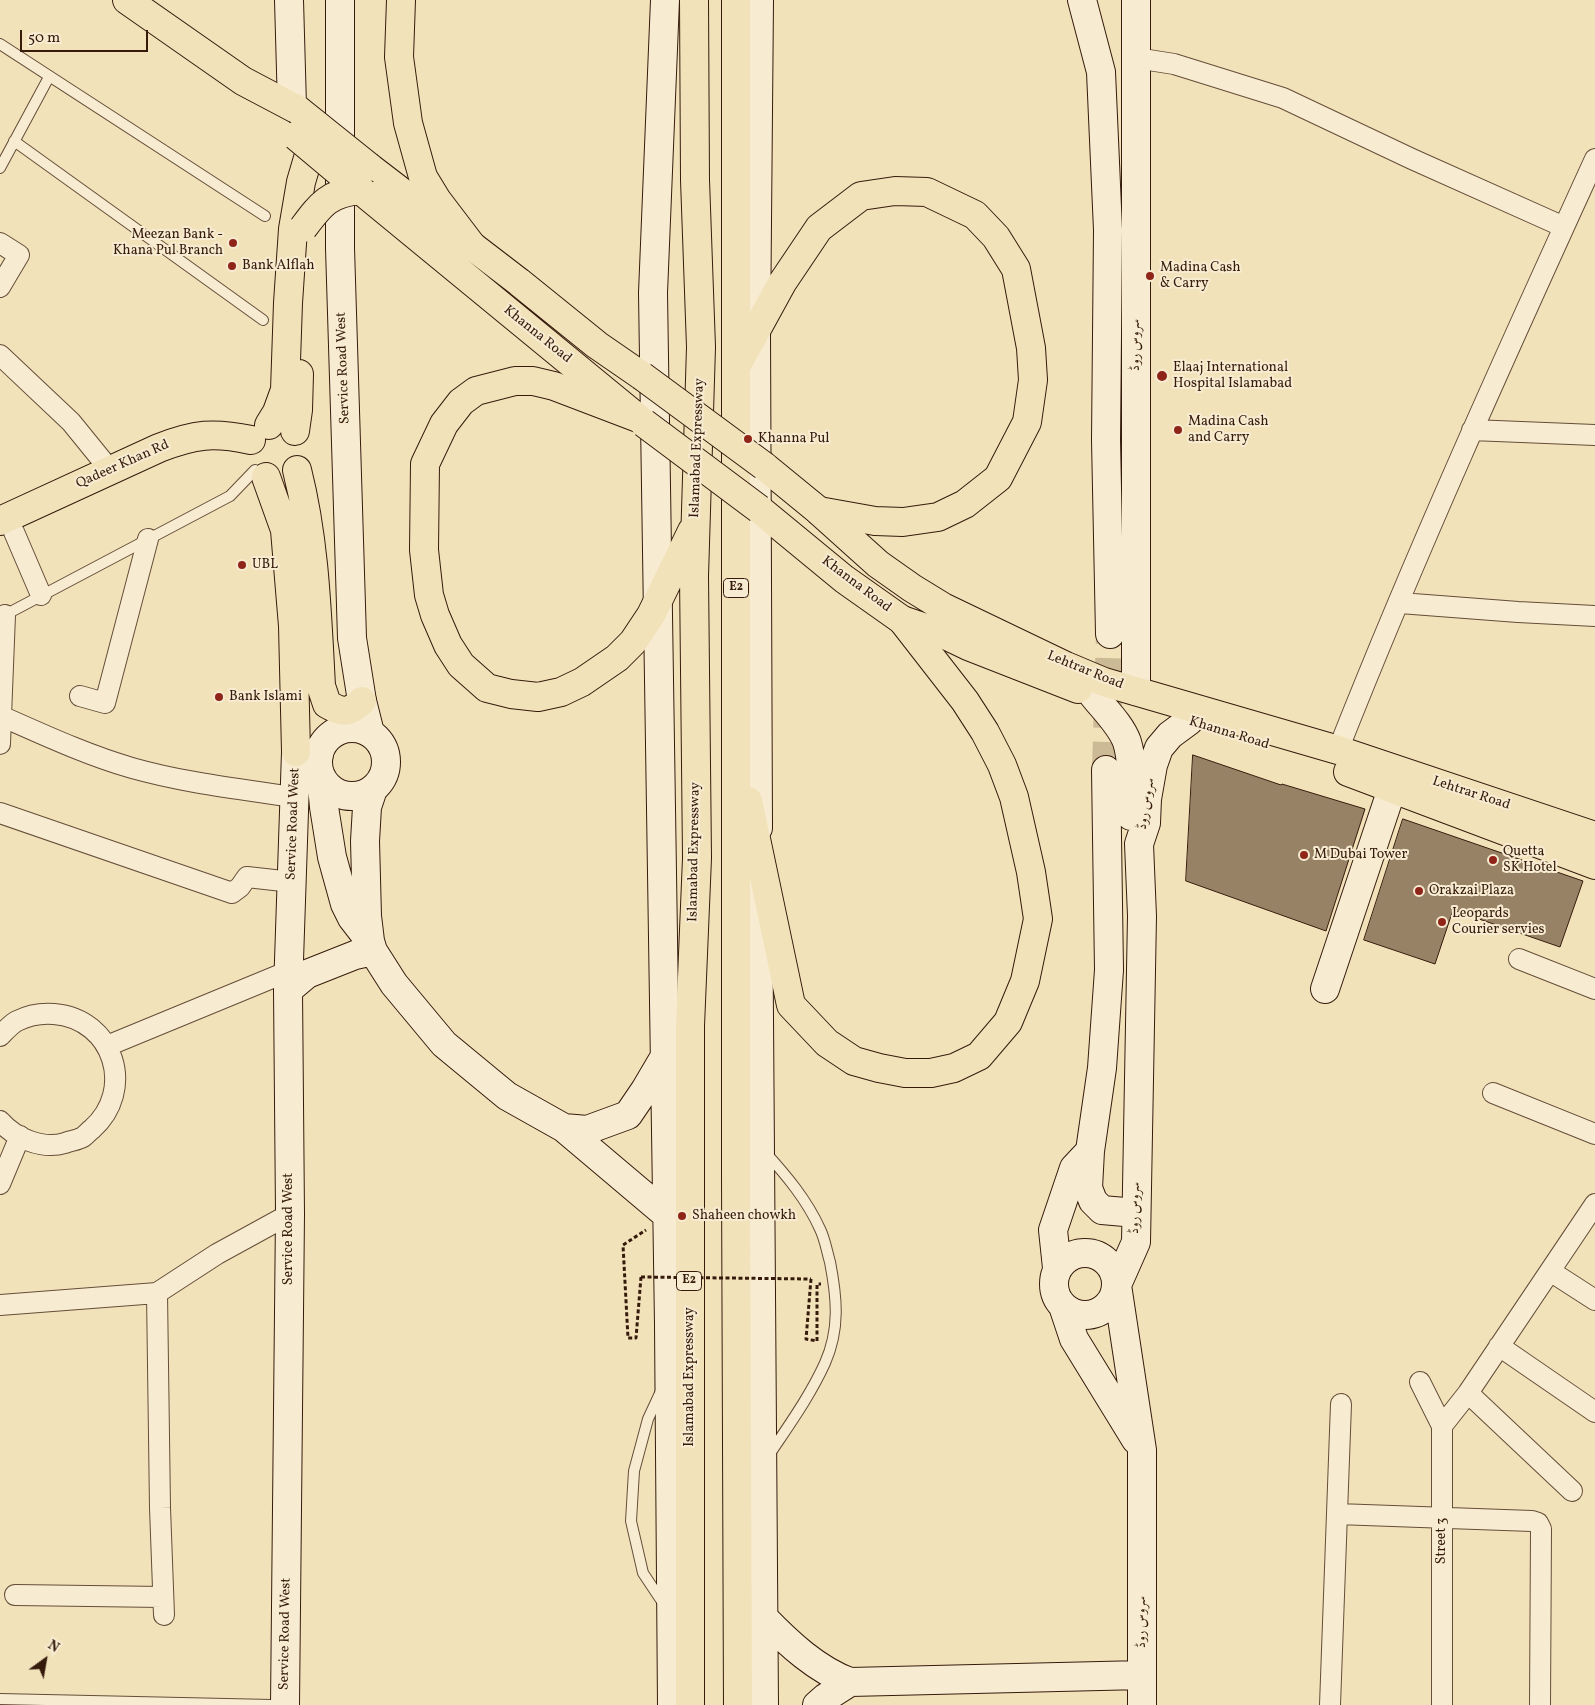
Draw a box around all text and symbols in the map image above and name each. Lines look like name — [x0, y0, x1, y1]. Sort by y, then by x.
scale bar — [22, 20, 150, 52]
text: 50 m — [28, 28, 60, 49]
place label: Meezan Bank - Khana Pul Branch — [113, 227, 223, 260]
marker: Meezan Bank - Khana Pul Branch — [227, 237, 239, 249]
place label: Bank Alflah — [242, 258, 315, 274]
marker: Bank Alflah — [226, 260, 238, 272]
place label: Madina Cash & Carry — [1160, 260, 1241, 292]
marker: Madina Cash & Carry — [1144, 270, 1156, 282]
street label: Khanna Road — [499, 302, 575, 368]
street label: Service Road West — [334, 312, 354, 424]
street label: سروس روڈ — [1128, 319, 1144, 371]
place label: Elaaj International Hospital Islamabad — [1173, 360, 1292, 392]
marker: Elaaj International Hospital Islamabad — [1155, 369, 1169, 383]
street label: Islamabad Expressway — [687, 378, 709, 518]
place label: Madina Cash and Carry — [1188, 414, 1269, 447]
marker: Madina Cash and Carry — [1172, 424, 1184, 436]
place label: Khanna Pul — [758, 431, 830, 447]
marker: Khanna Pul — [742, 433, 754, 445]
street label: Qadeer Khan Rd — [74, 437, 172, 493]
street label: Khanna Road — [818, 553, 894, 617]
place label: UBL — [252, 557, 278, 573]
marker: UBL — [236, 559, 248, 571]
road number: E2 — [724, 578, 748, 598]
street label: Lehtrar Road — [1044, 648, 1126, 694]
place label: Bank Islami — [229, 689, 302, 705]
marker: Bank Islami — [213, 691, 225, 703]
street label: Khanna Road — [1187, 714, 1271, 754]
street label: Service Road West — [284, 768, 304, 880]
street label: Lehtrar Road — [1430, 774, 1512, 814]
street label: سروس روڈ — [1135, 777, 1159, 831]
street label: Islamabad Expressway — [685, 782, 705, 922]
place label: Quetta SK Hotel — [1503, 844, 1557, 876]
place label: M Dubai Tower — [1314, 847, 1407, 863]
marker: M Dubai Tower — [1298, 849, 1310, 861]
marker: Quetta SK Hotel — [1487, 854, 1499, 866]
place label: Orakzai Plaza — [1429, 883, 1514, 899]
marker: Orakzai Plaza — [1413, 885, 1425, 897]
place label: Leopards Courier servies — [1452, 906, 1545, 939]
marker: Leopards Courier servies — [1436, 916, 1448, 928]
street label: Service Road West — [281, 1173, 297, 1285]
street label: سروس روڈ — [1127, 1182, 1145, 1234]
place label: Shaheen chowkh — [692, 1208, 796, 1224]
marker: Shaheen chowkh — [676, 1210, 688, 1222]
road number: E2 — [676, 1272, 702, 1290]
street label: Islamabad Expressway — [682, 1307, 698, 1447]
street label: Street 3 — [1434, 1518, 1450, 1564]
street label: Service Road West — [277, 1578, 295, 1690]
street label: سروس روڈ — [1134, 1596, 1150, 1648]
north arrow — [20, 1635, 70, 1685]
text: N — [44, 1636, 63, 1658]

